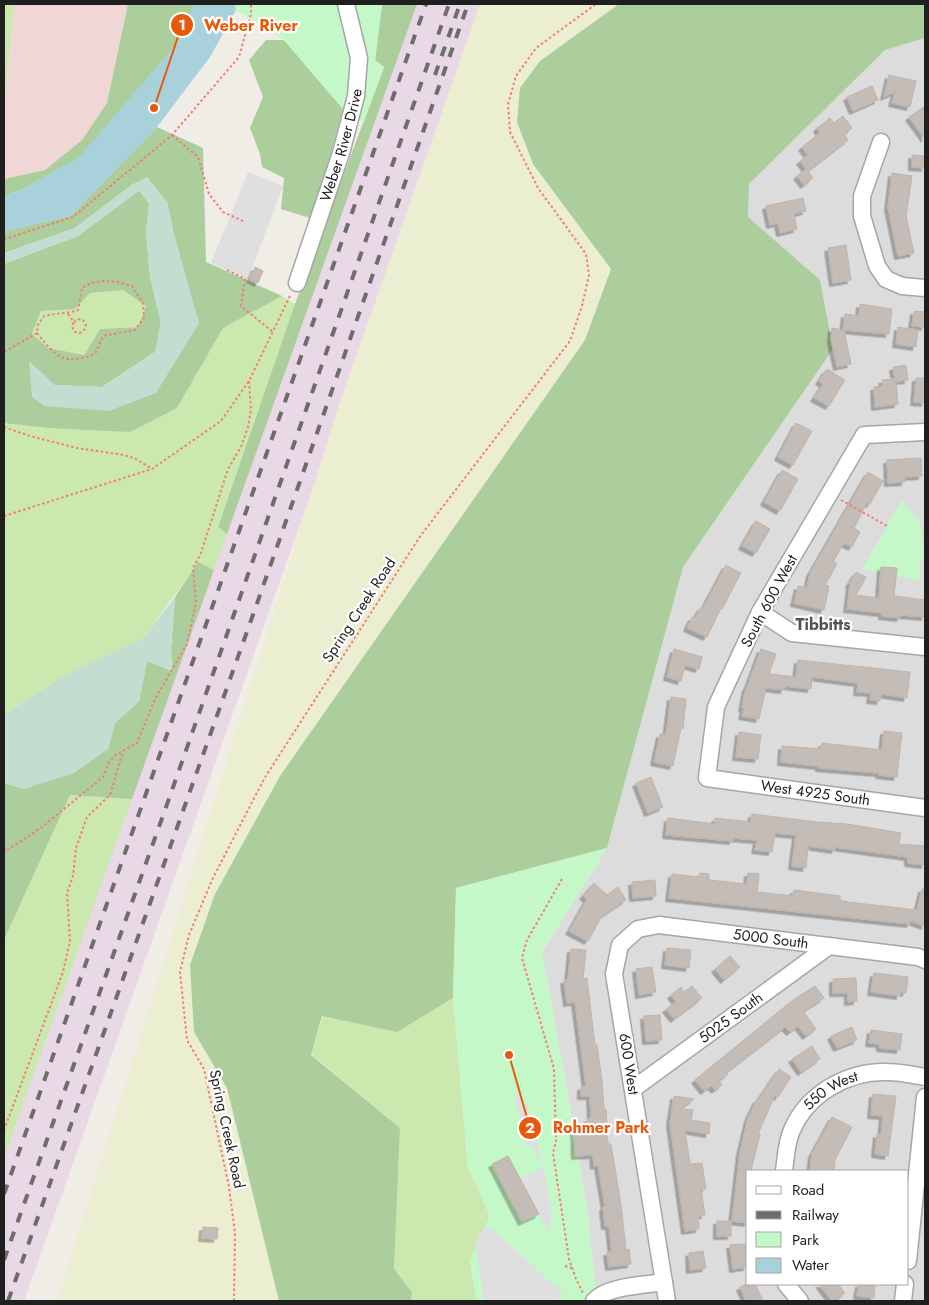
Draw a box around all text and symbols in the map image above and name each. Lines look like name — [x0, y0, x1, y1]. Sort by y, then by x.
callout: Weber River — [169, 9, 308, 40]
text: 1 — [178, 14, 186, 36]
text: Weber River — [204, 14, 298, 37]
street label: Weber River Drive — [314, 88, 368, 205]
street label: South 600 West — [735, 550, 803, 651]
street label: Spring Creek Road — [317, 553, 401, 667]
district label: Tibbitts — [795, 613, 851, 636]
street label: West 4925 South — [759, 774, 871, 811]
street label: 5000 South — [732, 923, 810, 954]
street label: 5025 South — [694, 987, 767, 1049]
street label: 600 West — [613, 1032, 645, 1097]
street label: 550 West — [798, 1065, 861, 1115]
street label: Spring Creek Road — [204, 1068, 250, 1190]
callout: Rohmer Park — [518, 1112, 659, 1143]
text: Rohmer Park — [553, 1116, 650, 1139]
text: 2 — [525, 1117, 535, 1139]
legend — [746, 1170, 909, 1285]
text: Road — [792, 1179, 824, 1201]
text: Railway — [792, 1204, 839, 1226]
text: Park — [792, 1229, 819, 1251]
text: Water — [792, 1254, 830, 1276]

